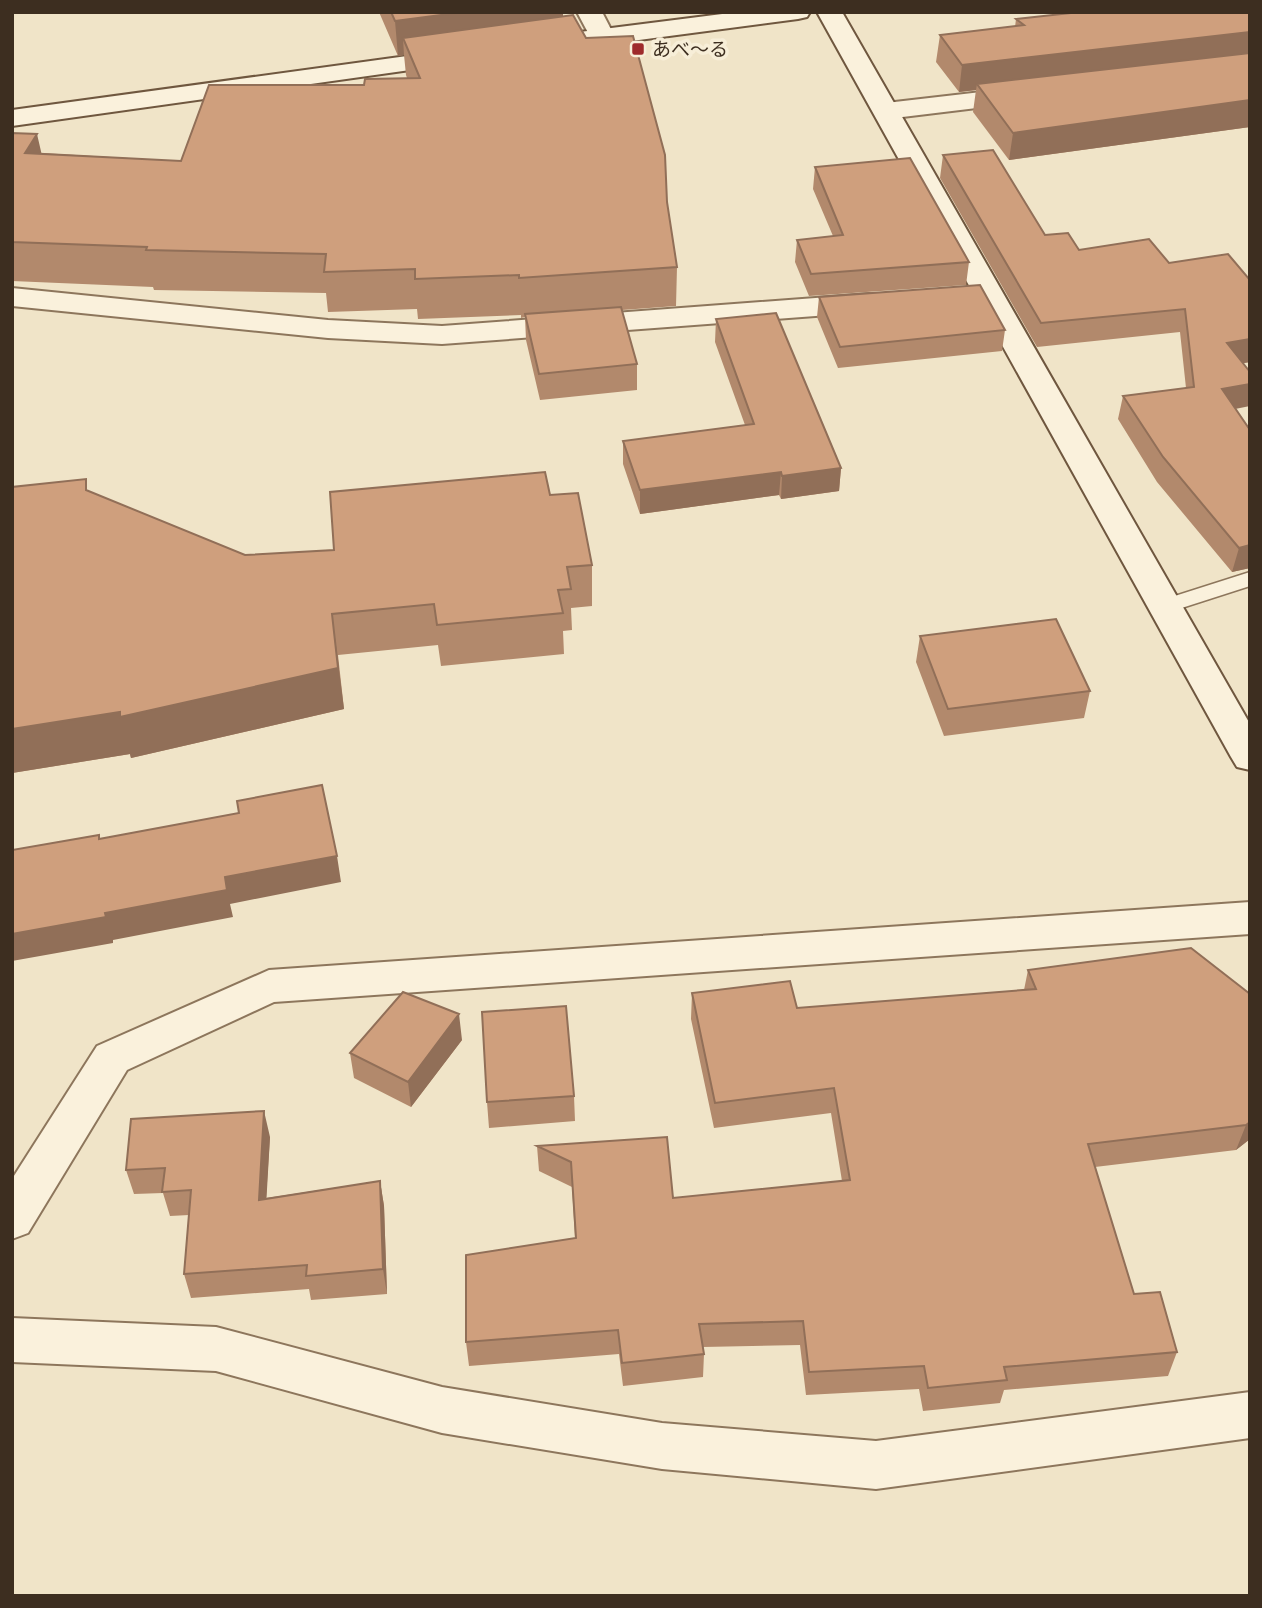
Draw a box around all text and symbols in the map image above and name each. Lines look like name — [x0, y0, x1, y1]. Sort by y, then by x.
place label: あべ〜る — [652, 36, 728, 61]
marker: あべ〜る — [630, 41, 646, 57]

